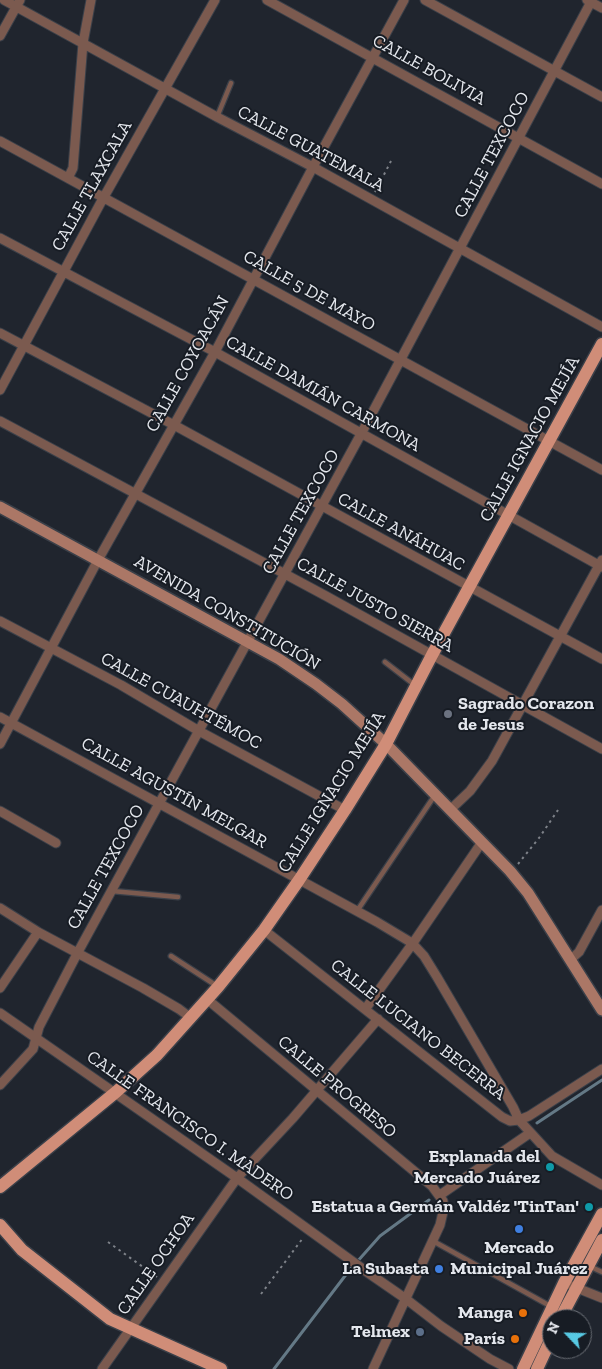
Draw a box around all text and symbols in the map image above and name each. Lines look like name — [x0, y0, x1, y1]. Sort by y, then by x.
street label: CALLE BOLIVIA — [369, 30, 489, 110]
street label: CALLE TEXCOCO — [450, 88, 534, 222]
street label: CALLE GUATEMALA — [234, 101, 388, 197]
street label: CALLE TLAXCALA — [47, 117, 137, 255]
street label: CALLE 5 DE MAYO — [239, 246, 379, 336]
street label: CALLE COYOACÁN — [142, 292, 234, 436]
street label: CALLE DAMIÁN CARMONA — [222, 331, 424, 457]
street label: CALLE IGNACIO MEJÍA — [475, 352, 585, 526]
street label: CALLE TEXCOCO — [258, 446, 344, 578]
street label: CALLE ANÁHUAC — [333, 488, 469, 576]
street label: AVENIDA CONSTITUCIÓN — [130, 551, 324, 675]
street label: CALLE JUSTO SIERRA — [293, 553, 457, 657]
street label: CALLE CUAUHTÉMOC — [97, 648, 265, 754]
place label: Sagrado Corazon de Jesus — [458, 693, 594, 736]
street label: CALLE IGNACIO MEJÍA — [273, 707, 391, 877]
marker: Sagrado Corazon de Jesus — [442, 708, 454, 720]
street label: CALLE AGUSTÍN MELGAR — [77, 733, 271, 853]
street label: CALLE TEXCOCO — [63, 801, 149, 933]
street label: CALLE LUCIANO BECERRA — [326, 955, 510, 1105]
street label: CALLE PROGRESO — [273, 1031, 401, 1143]
street label: CALLE FRANCISCO I. MADERO — [82, 1046, 298, 1206]
place label: Explanada del Mercado Juárez — [414, 1146, 540, 1188]
marker: Explanada del Mercado Juárez — [544, 1161, 556, 1173]
place label: Estatua a Germán Valdéz 'TinTan' — [311, 1196, 579, 1218]
marker: Estatua a Germán Valdéz 'TinTan' — [583, 1201, 595, 1213]
street label: CALLE OCHOA — [113, 1209, 199, 1319]
marker: Mercado Municipal Juárez — [513, 1223, 525, 1235]
place label: Mercado Municipal Juárez — [450, 1237, 588, 1280]
place label: La Subasta — [342, 1258, 429, 1280]
marker: La Subasta — [433, 1263, 445, 1275]
place label: Manga — [458, 1302, 513, 1324]
marker: Manga — [517, 1307, 529, 1319]
north arrow — [542, 1309, 592, 1359]
text: N — [544, 1320, 564, 1336]
place label: Telmex — [351, 1321, 410, 1343]
marker: Telmex — [414, 1326, 426, 1338]
place label: París — [464, 1328, 505, 1350]
marker: París — [509, 1333, 521, 1345]

